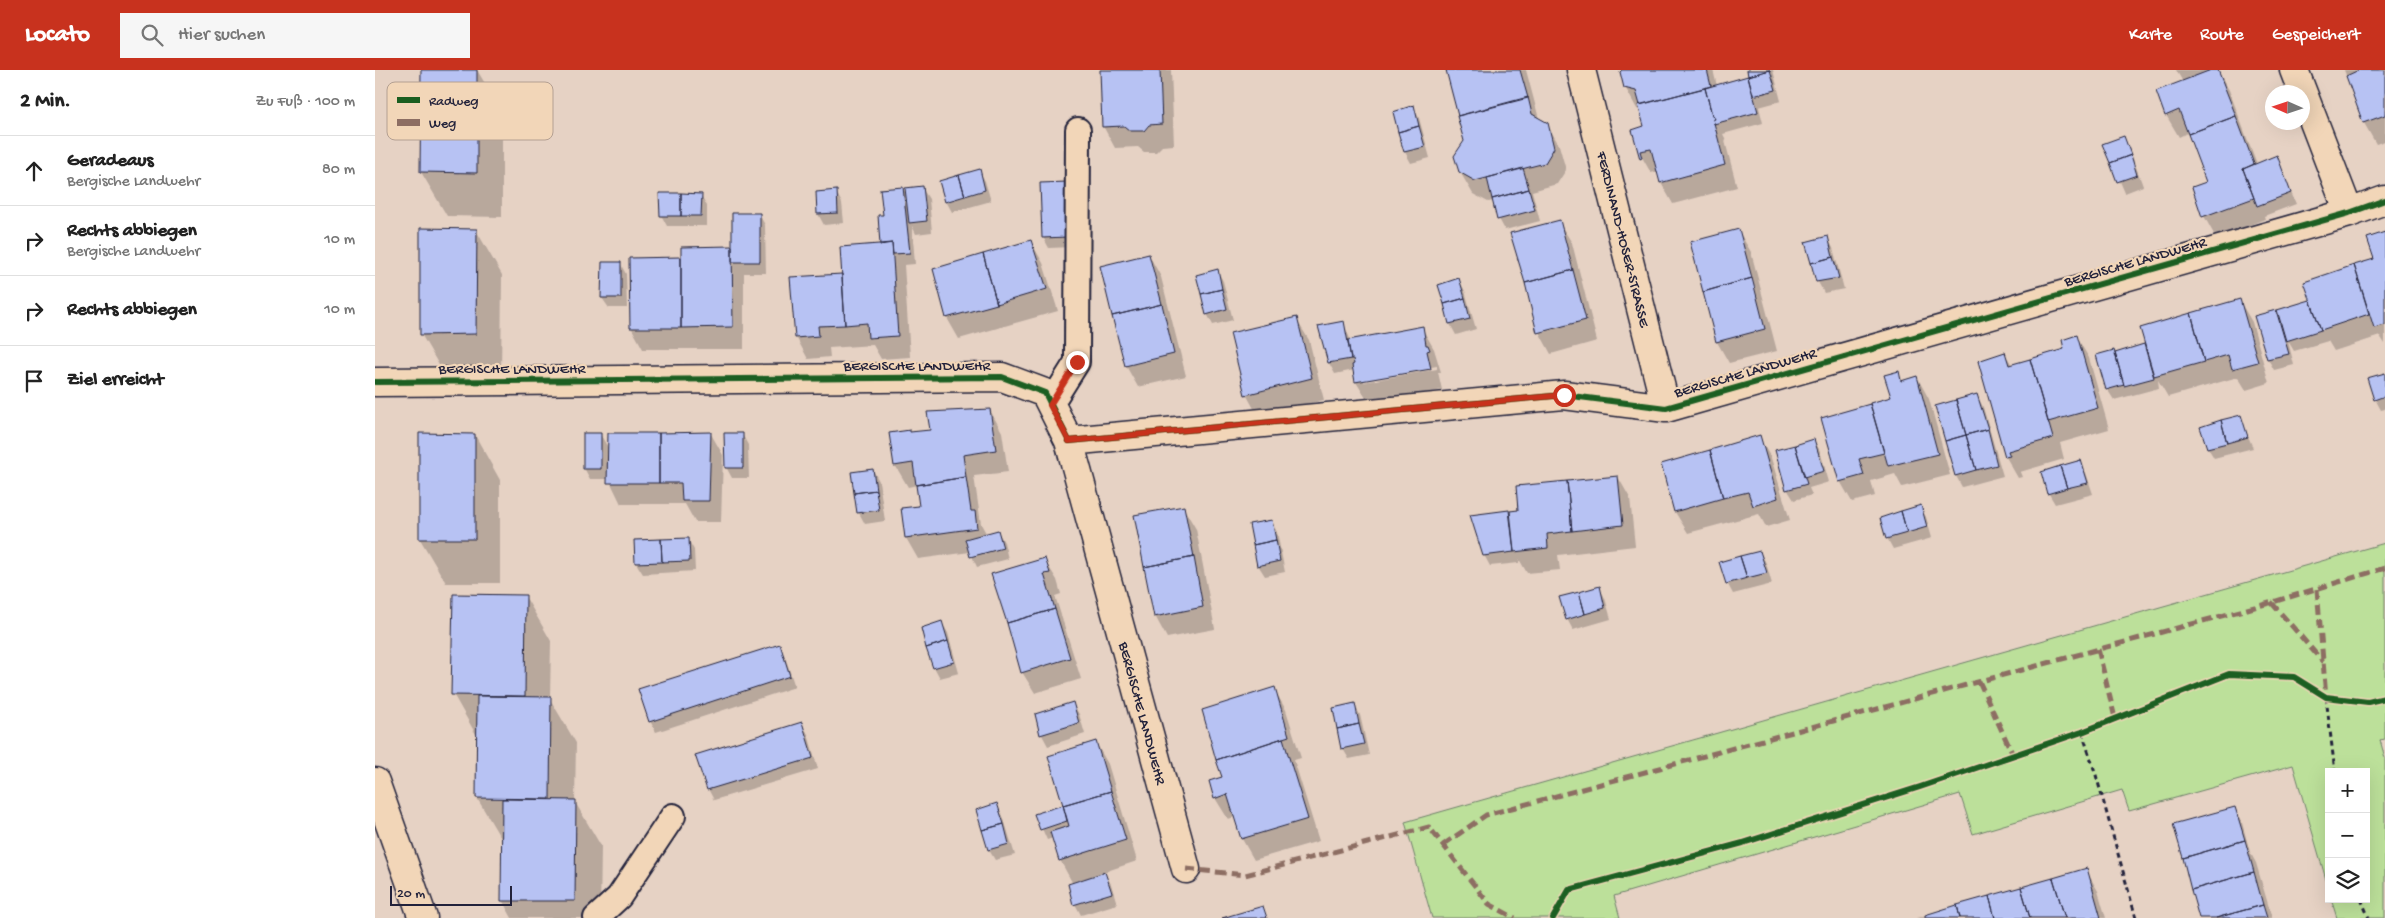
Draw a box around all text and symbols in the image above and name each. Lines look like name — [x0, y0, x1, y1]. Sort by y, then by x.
search box — [120, 13, 470, 58]
text: Locato — [25, 21, 90, 50]
icon: search — [138, 21, 166, 49]
text: Hier suchen — [178, 24, 265, 47]
text: Karte — [2129, 25, 2172, 46]
text: Route — [2200, 25, 2244, 46]
text: Gespeichert — [2272, 25, 2360, 46]
legend — [387, 82, 553, 140]
north arrow — [2265, 85, 2310, 130]
text: 2 Min. — [20, 90, 71, 115]
text: Zu Fuß · 100 m — [256, 93, 355, 112]
text: Radweg — [429, 94, 478, 111]
text: Weg — [429, 116, 456, 133]
street label: FERDINAND-HOSER-STRASSE — [1591, 149, 1653, 330]
text: Geradeaus — [67, 150, 153, 173]
icon: ahead — [20, 157, 48, 185]
text: 80 m — [322, 161, 355, 180]
text: Bergische Landwehr — [67, 173, 200, 192]
text: Rechts abbiegen — [67, 220, 197, 243]
icon: right — [20, 227, 48, 255]
text: 10 m — [324, 231, 355, 250]
street label: BERGISCHE LANDWEHR — [2061, 234, 2210, 292]
text: Bergische Landwehr — [67, 243, 200, 262]
icon: right — [20, 297, 48, 325]
text: Rechts abbiegen — [67, 299, 197, 322]
text: 10 m — [324, 301, 355, 320]
street label: BERGISCHE LANDWEHR — [1671, 345, 1820, 403]
route end — [1066, 351, 1089, 374]
street label: BERGISCHE LANDWEHR — [843, 358, 992, 376]
street label: BERGISCHE LANDWEHR — [438, 361, 587, 379]
icon: arrive — [20, 367, 48, 395]
text: Ziel erreicht — [67, 369, 164, 392]
route start — [1553, 384, 1576, 407]
street label: BERGISCHE LANDWEHR — [1113, 639, 1169, 788]
map controls — [2325, 768, 2370, 903]
button: + — [2325, 768, 2370, 813]
button: − — [2325, 813, 2370, 858]
button: layers — [2325, 858, 2370, 903]
scale bar — [390, 883, 513, 906]
text: 20 m — [397, 886, 425, 903]

